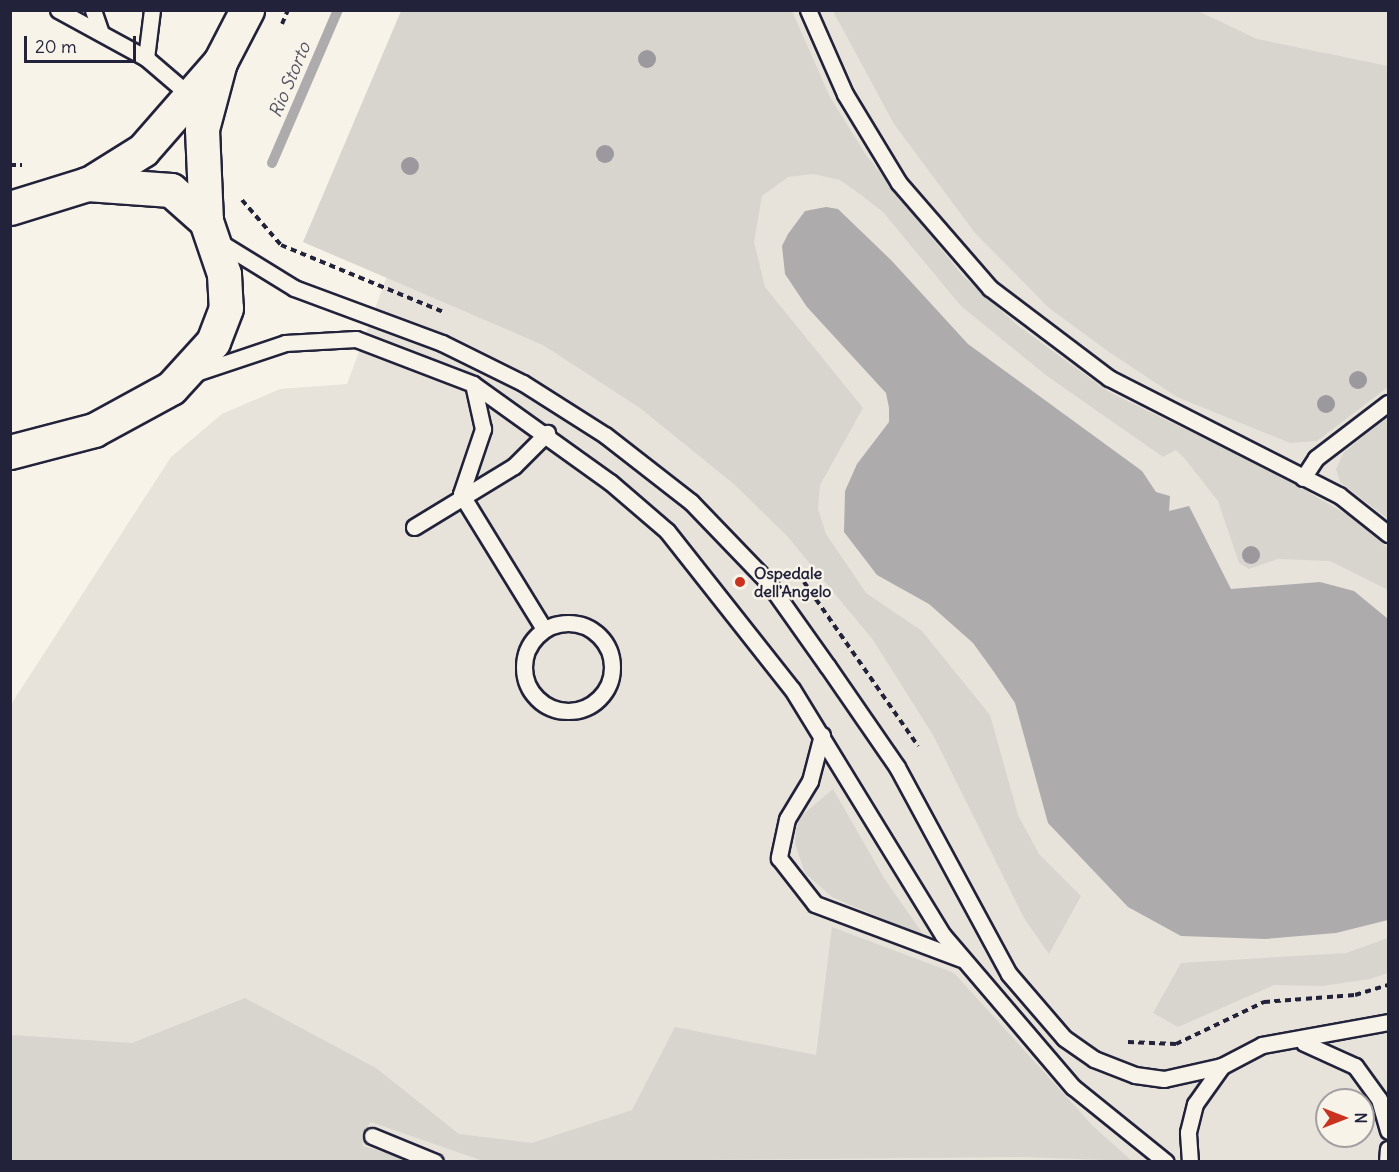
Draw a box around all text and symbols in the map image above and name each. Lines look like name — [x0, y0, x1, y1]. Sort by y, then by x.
scale bar — [27, 24, 140, 62]
text: 20 m — [35, 35, 77, 58]
water label: Rio Storto — [265, 39, 315, 121]
place label: Ospedale dell'Angelo — [754, 563, 831, 601]
marker: Ospedale dell'Angelo — [731, 573, 749, 591]
north arrow — [1315, 1088, 1375, 1148]
text: N — [1351, 1112, 1371, 1124]

